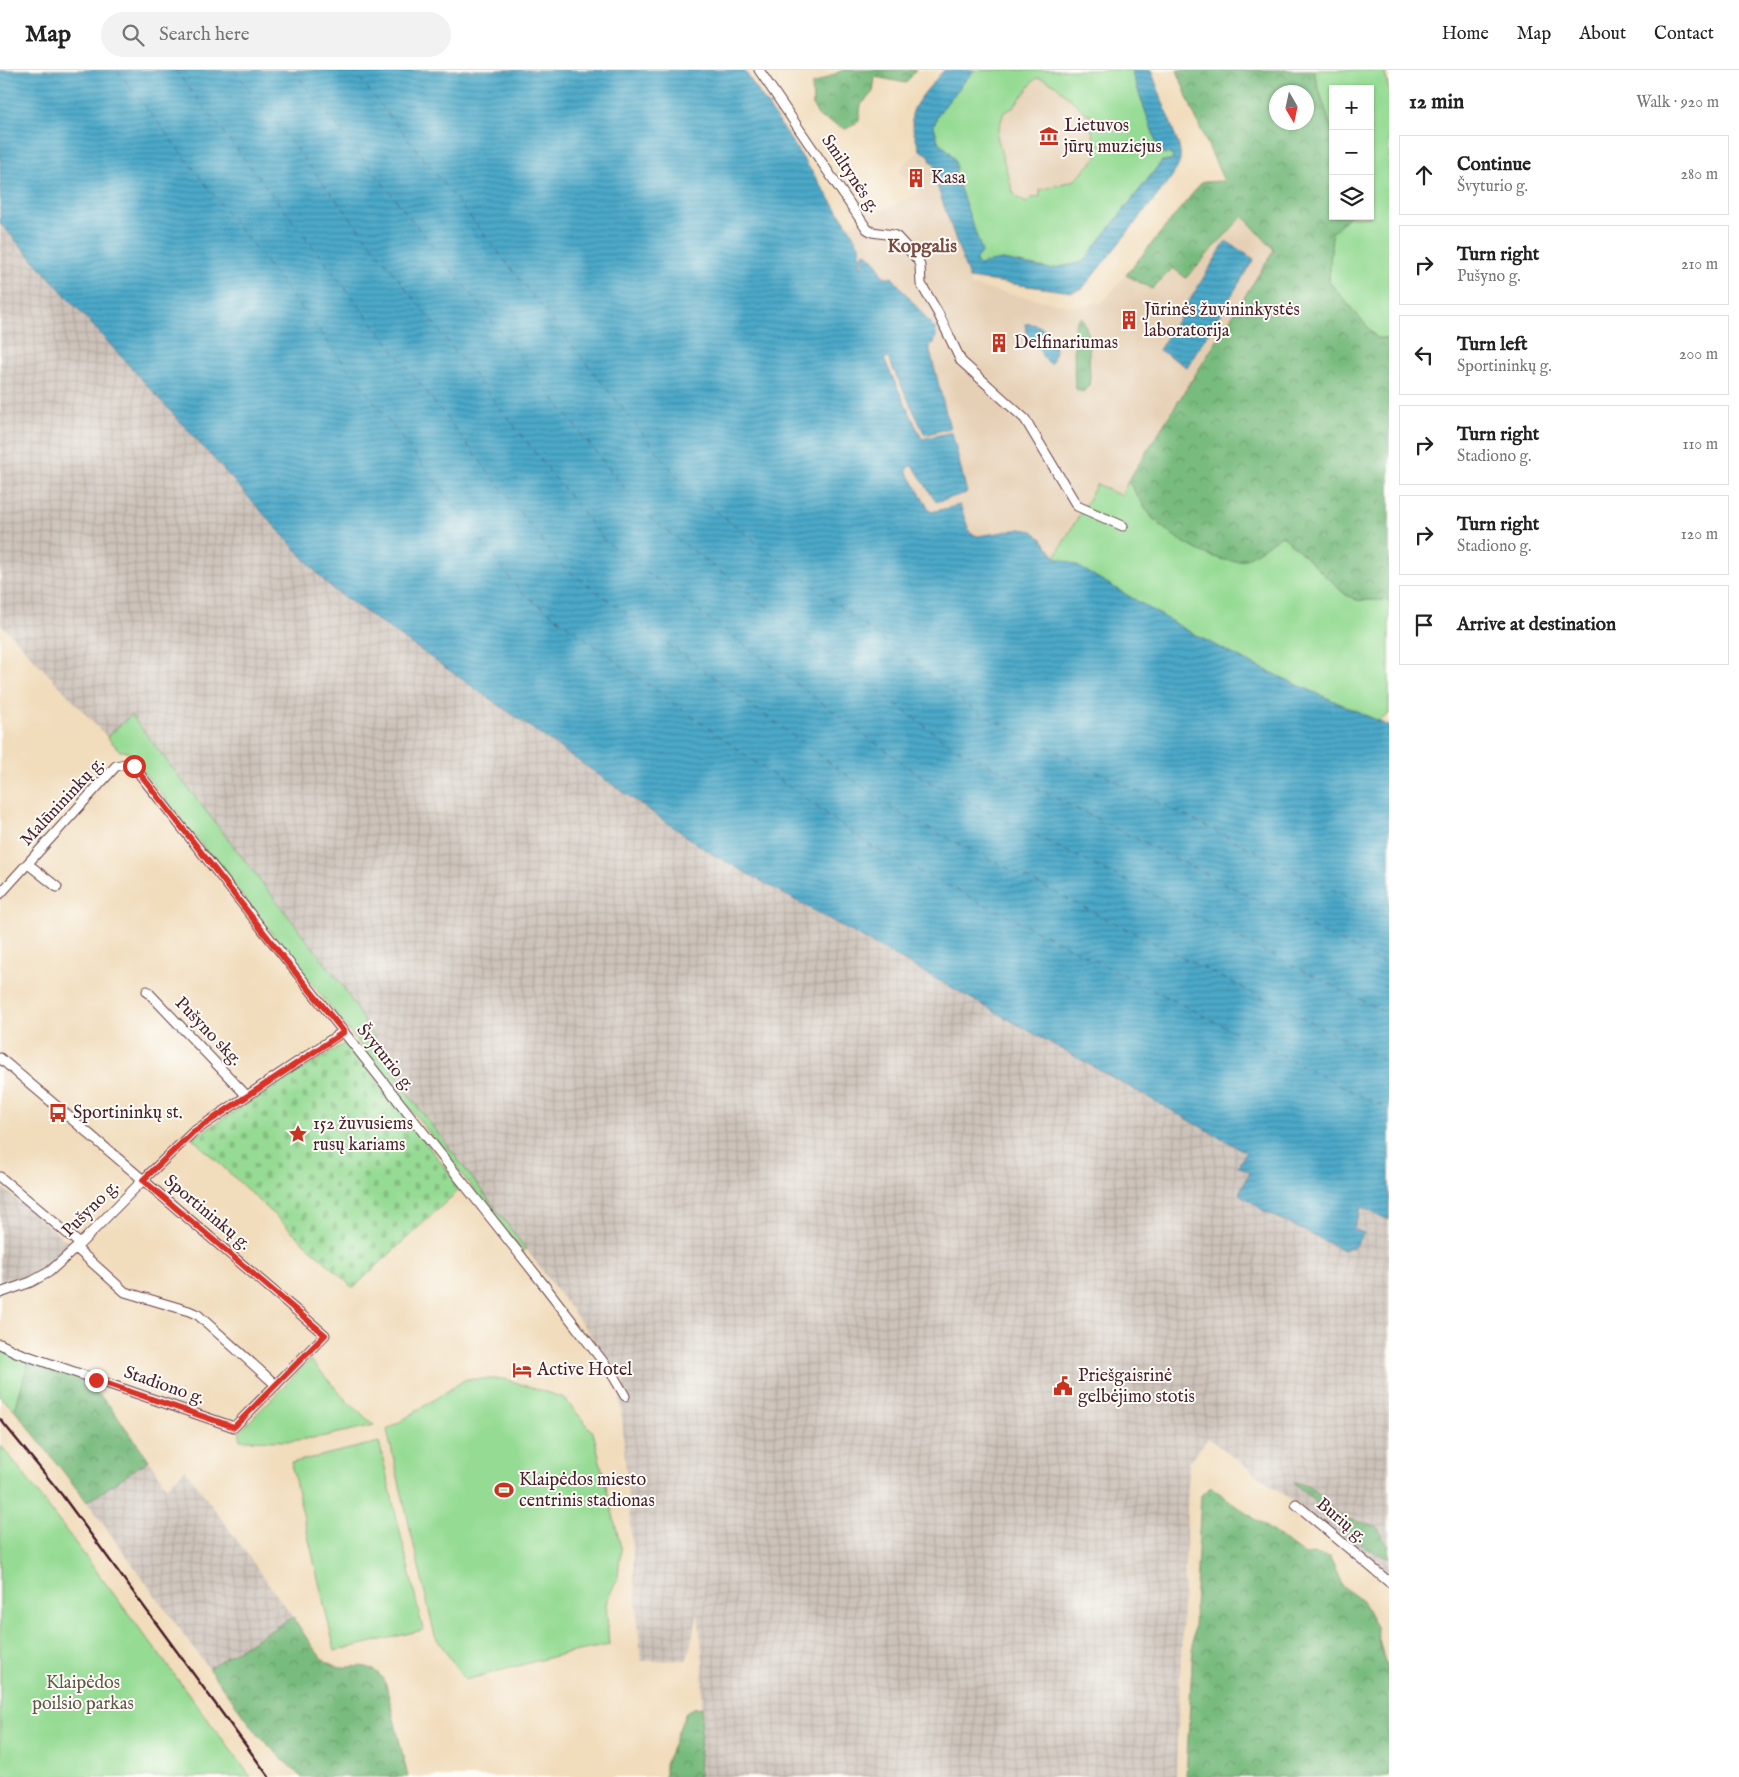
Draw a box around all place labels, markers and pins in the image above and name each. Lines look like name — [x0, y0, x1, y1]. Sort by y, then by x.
place label: Lietuvos jūrų muziejus — [1062, 115, 1162, 159]
museum icon: Lietuvos jūrų muziejus — [1038, 125, 1060, 147]
building icon: Kasa — [905, 167, 927, 189]
place label: Kasa — [931, 167, 966, 190]
place label: Jūrinės žuvininkystės laboratorija — [1142, 299, 1300, 343]
building icon: Jūrinės žuvininkystės laboratorija — [1118, 309, 1140, 331]
building icon: Delfinariumas — [988, 332, 1010, 354]
place label: Delfinariumas — [1014, 332, 1118, 355]
bus stop icon: Sportininkų st. — [47, 1102, 69, 1124]
place label: Sportininkų st. — [73, 1102, 183, 1125]
place label: 152 žuvusiems rusų kariams — [313, 1113, 413, 1157]
place icon: 152 žuvusiems rusų kariams — [287, 1123, 309, 1145]
hotel icon: Active Hotel — [511, 1359, 533, 1381]
place label: Active Hotel — [536, 1359, 632, 1382]
place label: Priešgaisrinė gelbėjimo stotis — [1078, 1365, 1195, 1409]
public building icon: Priešgaisrinė gelbėjimo stotis — [1052, 1375, 1074, 1397]
place label: Klaipėdos miesto centrinis stadionas — [519, 1469, 655, 1513]
sports icon: Klaipėdos miesto centrinis stadionas — [493, 1479, 515, 1501]

